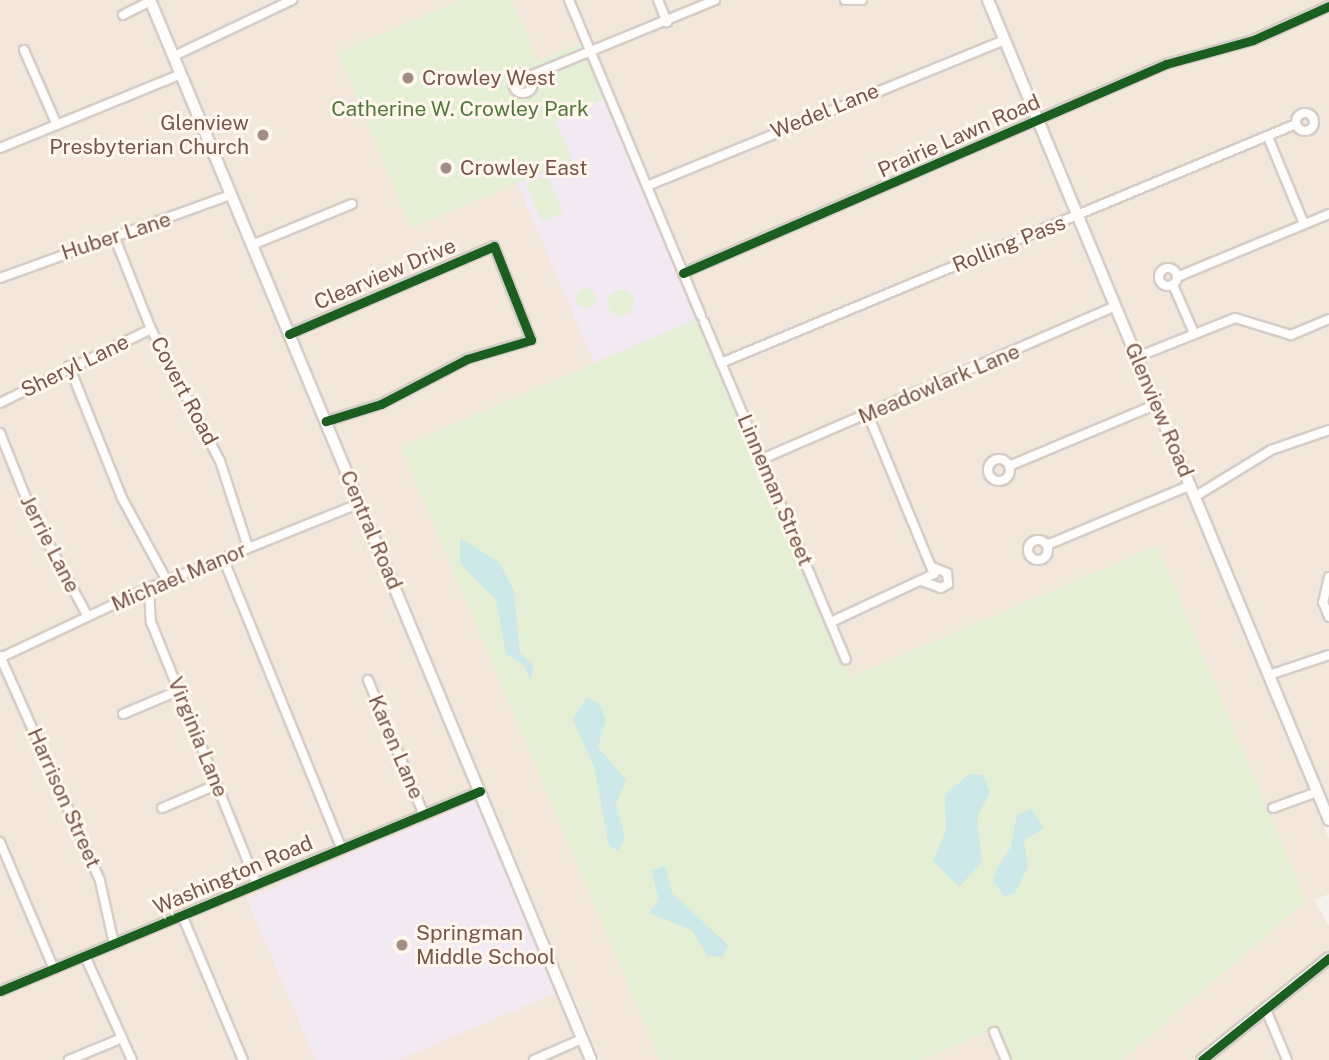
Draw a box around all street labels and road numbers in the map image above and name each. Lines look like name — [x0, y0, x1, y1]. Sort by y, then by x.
street label: Wedel Lane — [767, 78, 883, 144]
street label: Prairie Lawn Road — [874, 89, 1044, 183]
street label: Huber Lane — [58, 206, 174, 266]
street label: Rolling Pass — [949, 210, 1069, 278]
street label: Clearview Drive — [310, 233, 460, 315]
street label: Sheryl Lane — [17, 329, 133, 403]
street label: Covert Road — [145, 332, 223, 450]
street label: Meadowlark Lane — [855, 339, 1023, 429]
street label: Glenview Road — [1119, 339, 1199, 481]
street label: Linneman Street — [732, 411, 818, 569]
street label: Central Road — [335, 467, 407, 593]
street label: Jerrie Lane — [15, 491, 85, 597]
street label: Michael Manor — [108, 537, 250, 617]
street label: Virginia Lane — [162, 673, 234, 801]
street label: Karen Lane — [363, 691, 429, 803]
street label: Harrison Street — [22, 724, 106, 872]
street label: Washington Road — [150, 830, 316, 920]

